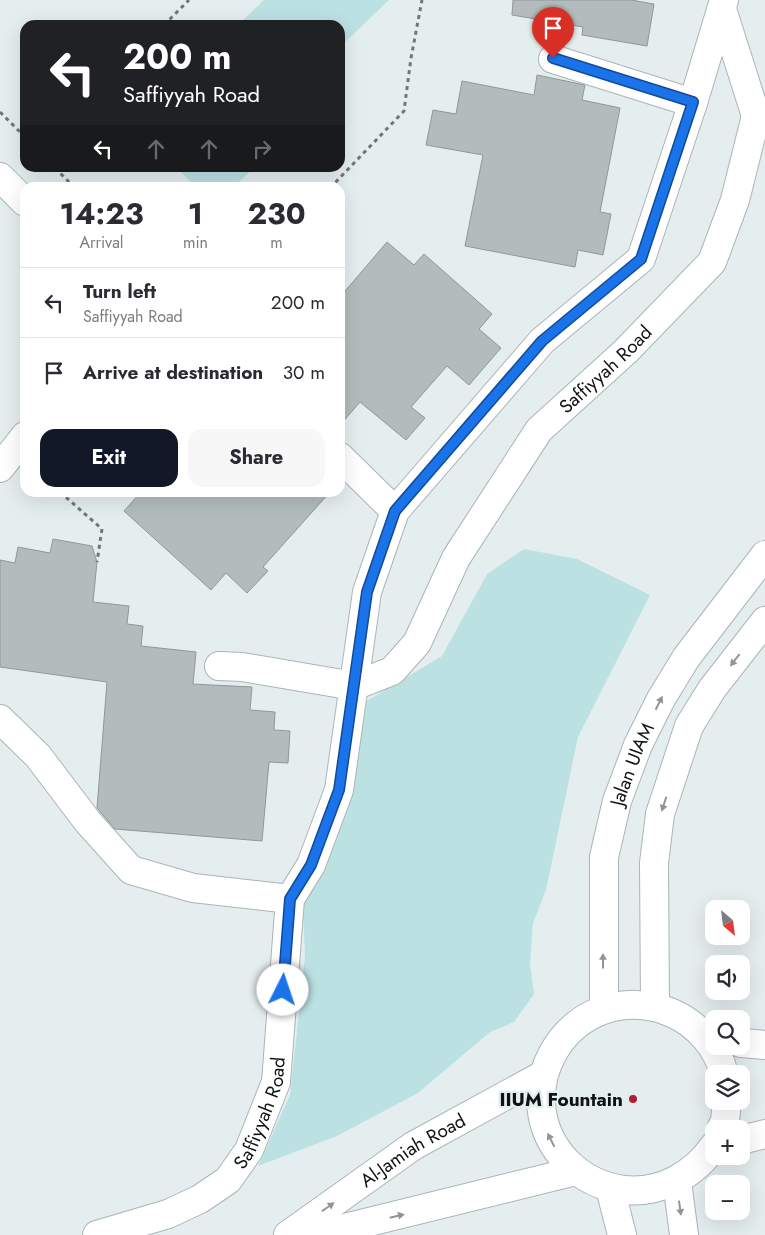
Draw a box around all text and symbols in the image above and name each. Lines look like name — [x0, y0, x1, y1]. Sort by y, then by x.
pin — [532, 7, 574, 58]
icon: arrive — [539, 14, 567, 42]
text: 200 m — [123, 32, 232, 82]
icon: left — [40, 40, 105, 105]
text: Saffiyyah Road — [123, 78, 260, 110]
icon: left — [89, 135, 117, 163]
icon: ahead — [142, 135, 170, 163]
icon: ahead — [195, 135, 223, 163]
icon: right — [248, 135, 276, 163]
text: 14:23 — [59, 192, 144, 235]
text: 1 — [188, 192, 203, 235]
text: 230 — [247, 192, 306, 235]
text: Arrival — [79, 231, 124, 254]
text: min — [183, 231, 208, 254]
text: m — [270, 231, 283, 254]
text: Turn left — [83, 278, 156, 305]
icon: left — [40, 289, 68, 317]
text: 200 m — [271, 289, 325, 316]
text: Saffiyyah Road — [83, 305, 183, 328]
street label: Saffiyyah Road — [553, 319, 658, 419]
icon: arrive — [40, 359, 68, 387]
text: Arrive at destination — [83, 359, 263, 386]
text: 30 m — [283, 359, 325, 386]
button: Exit — [40, 429, 178, 487]
button: Share — [188, 429, 325, 487]
one-way arrow — [730, 653, 740, 666]
one-way arrow — [655, 696, 663, 710]
street label: Jalan UIAM — [602, 718, 661, 811]
one-way arrow — [660, 796, 667, 811]
north arrow — [705, 900, 750, 945]
map controls — [705, 900, 750, 1220]
one-way arrow — [599, 952, 607, 968]
button: sound — [705, 955, 750, 1000]
position arrow — [256, 963, 308, 1015]
button: search — [705, 1010, 750, 1055]
street label: Saffiyyah Road — [226, 1056, 291, 1174]
button: layers — [705, 1065, 750, 1110]
place label: IIUM Fountain — [499, 1086, 623, 1113]
marker: IIUM Fountain — [627, 1093, 639, 1105]
street label: Al-Jamiah Road — [354, 1107, 470, 1193]
button: + — [705, 1120, 750, 1165]
one-way arrow — [547, 1133, 555, 1147]
button: − — [705, 1175, 750, 1220]
one-way arrow — [677, 1200, 685, 1216]
one-way arrow — [321, 1202, 334, 1212]
one-way arrow — [390, 1212, 405, 1220]

